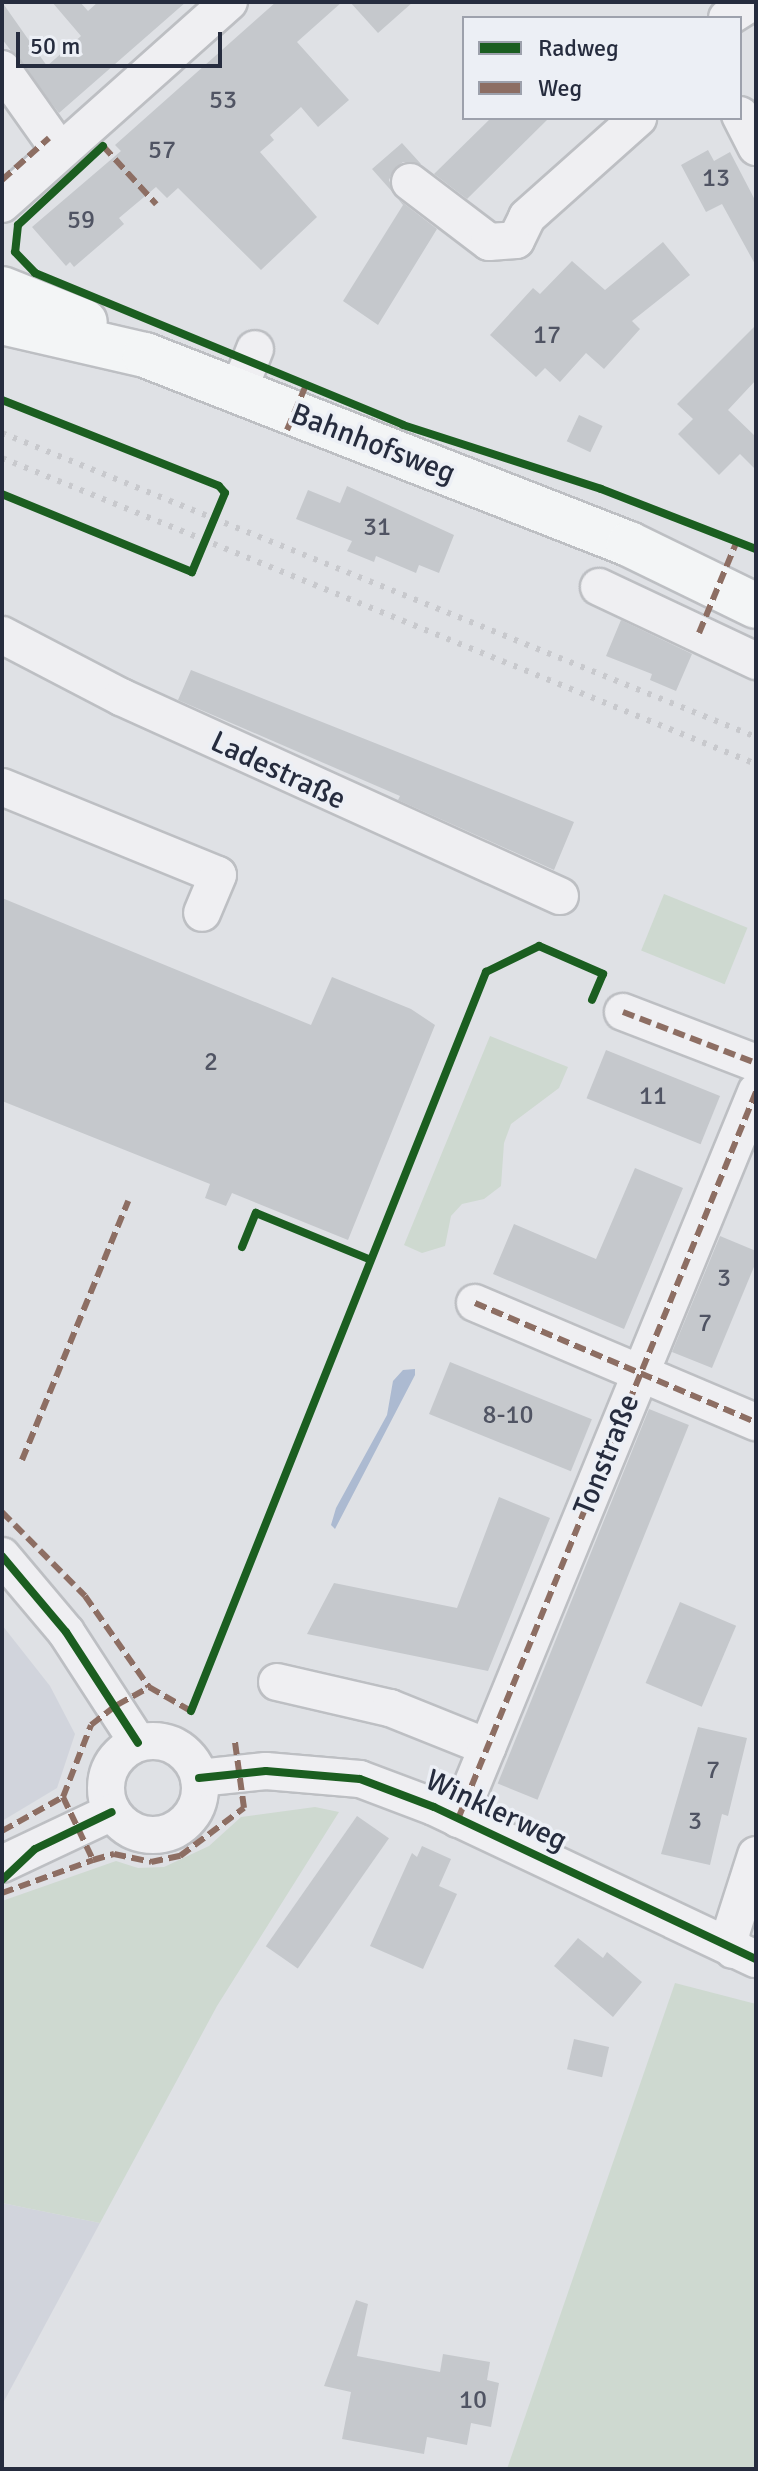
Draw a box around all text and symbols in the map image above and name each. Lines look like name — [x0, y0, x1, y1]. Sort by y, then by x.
scale bar — [20, 16, 226, 66]
legend — [462, 16, 742, 120]
text: 50 m — [30, 31, 80, 61]
text: Radweg — [538, 33, 619, 63]
text: Weg — [538, 73, 582, 103]
house number: 53 — [209, 85, 237, 117]
house number: 57 — [148, 135, 176, 167]
house number: 13 — [702, 163, 730, 195]
house number: 59 — [67, 205, 95, 237]
house number: 17 — [533, 320, 561, 352]
street label: Bahnhofsweg — [286, 396, 460, 492]
house number: 31 — [363, 512, 391, 544]
street label: Ladestraße — [205, 724, 351, 818]
house number: 2 — [204, 1047, 218, 1079]
house number: 11 — [639, 1081, 667, 1113]
house number: 3 — [717, 1263, 731, 1295]
house number: 7 — [698, 1308, 712, 1340]
street label: Tonstraße — [566, 1389, 648, 1521]
house number: 8-10 — [482, 1400, 534, 1432]
house number: 7 — [706, 1755, 720, 1787]
street label: Winklerweg — [420, 1763, 572, 1859]
house number: 3 — [688, 1806, 702, 1838]
house number: 10 — [459, 2385, 487, 2417]

